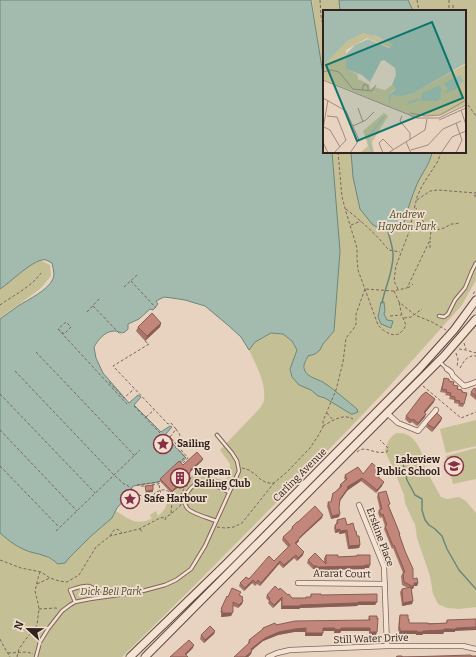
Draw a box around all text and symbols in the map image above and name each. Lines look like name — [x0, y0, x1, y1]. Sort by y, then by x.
inset map — [323, 10, 466, 153]
park label: Andrew Haydon Park — [378, 209, 437, 233]
place icon: Sailing — [152, 433, 174, 455]
place label: Sailing — [177, 438, 210, 450]
street label: Carling Avenue — [271, 446, 329, 504]
place label: Lakeview Public School — [377, 454, 441, 478]
school or university icon: Lakeview Public School — [443, 455, 465, 477]
place label: Nepean Sailing Club — [194, 466, 250, 490]
building icon: Nepean Sailing Club — [169, 467, 191, 489]
place icon: Safe Harbour — [119, 488, 141, 510]
place label: Safe Harbour — [144, 493, 207, 505]
street label: Erskine Place — [364, 506, 396, 568]
street label: Ararat Court — [313, 567, 371, 581]
park label: Dick Bell Park — [80, 586, 142, 598]
north arrow — [8, 609, 48, 649]
text: N — [12, 619, 27, 632]
street label: Still Water Drive — [333, 632, 409, 646]

